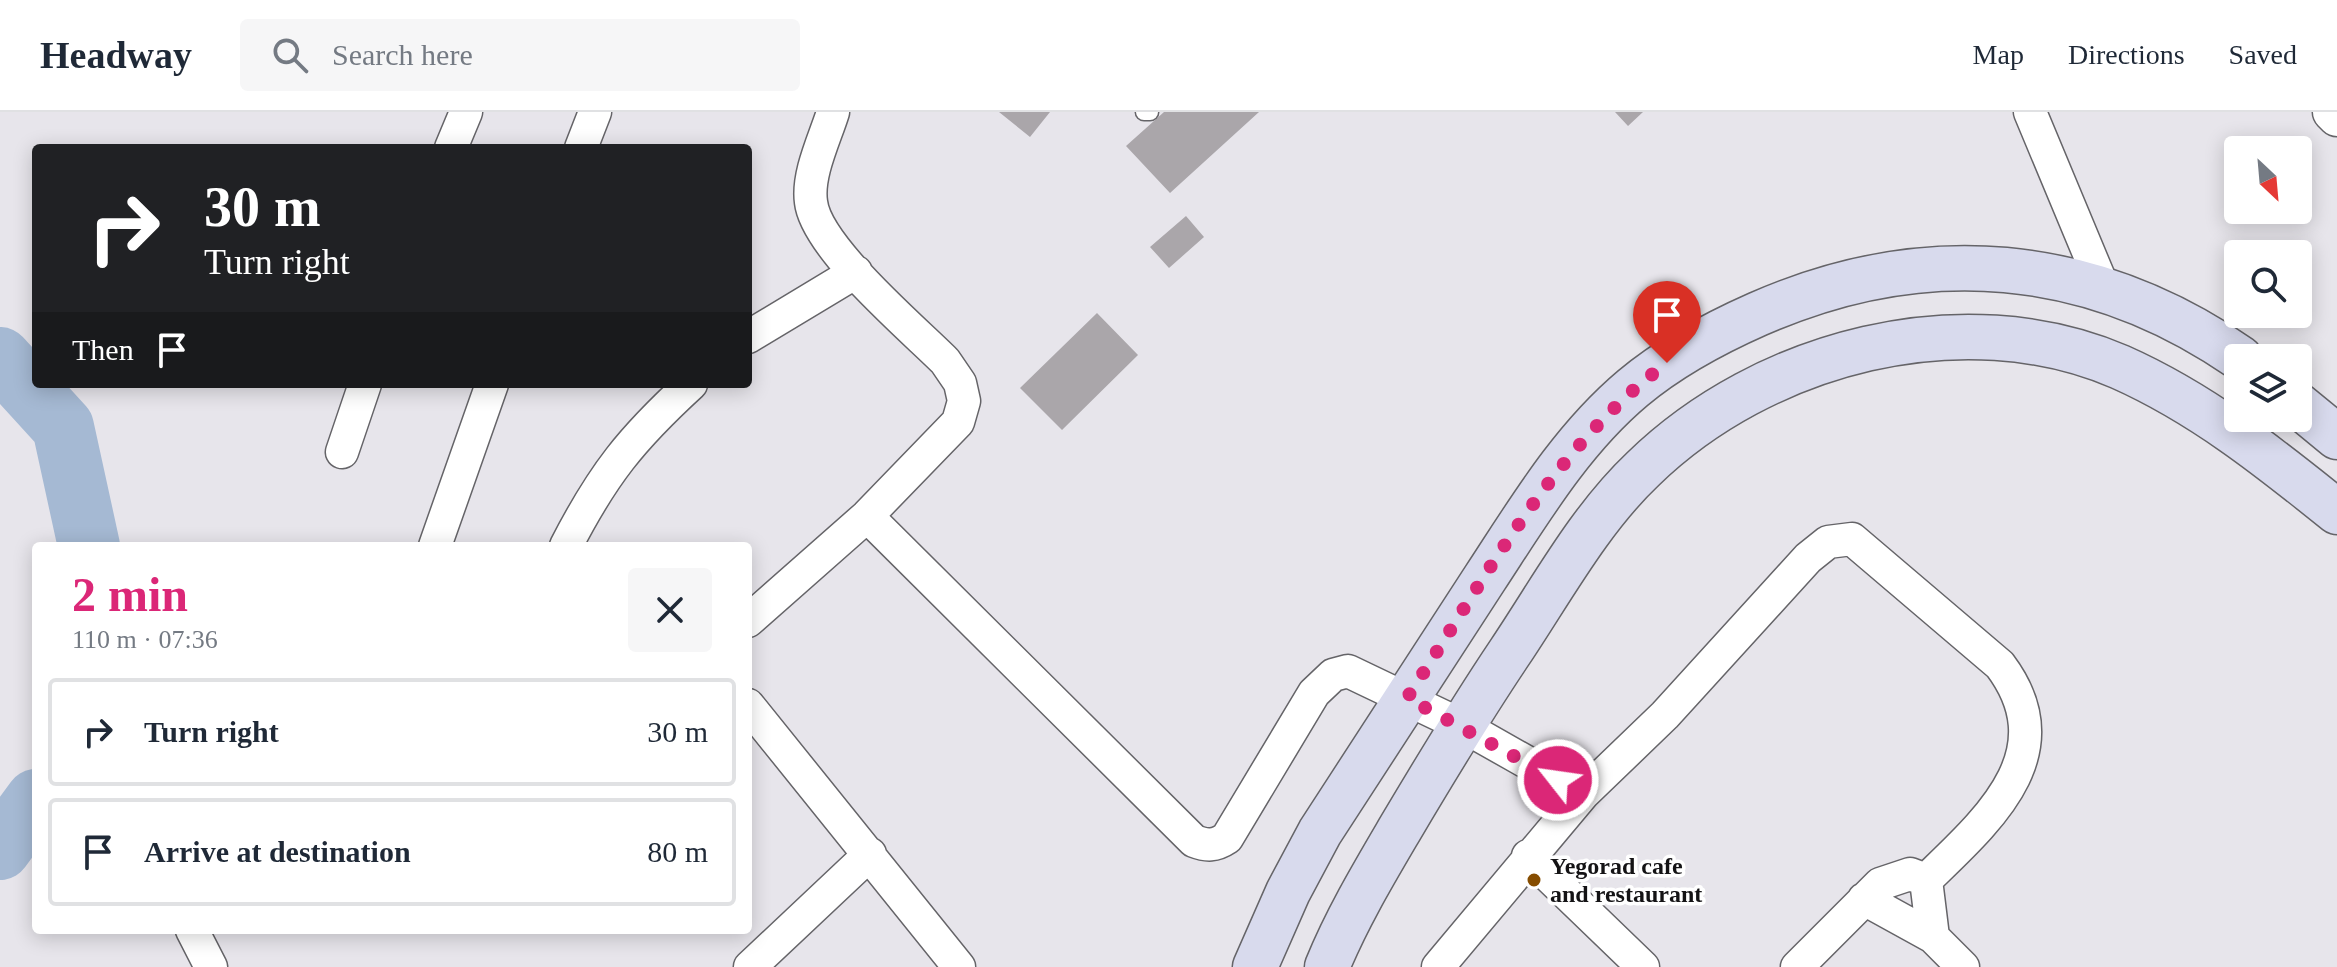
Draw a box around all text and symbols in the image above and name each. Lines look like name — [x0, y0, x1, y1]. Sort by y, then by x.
search box — [240, 19, 800, 91]
icon: search — [268, 33, 312, 77]
text: Headway — [40, 34, 192, 76]
text: Search here — [332, 38, 473, 71]
text: Map — [1973, 39, 2024, 70]
text: Directions — [2068, 39, 2185, 70]
text: Saved — [2229, 39, 2297, 70]
north arrow — [2224, 136, 2312, 224]
map controls — [2224, 136, 2312, 432]
icon: right — [72, 176, 176, 280]
text: 30 m — [204, 176, 321, 238]
button: search — [2224, 240, 2312, 328]
text: Turn right — [204, 242, 350, 282]
pin — [1633, 281, 1701, 363]
icon: arrive — [1645, 293, 1689, 337]
icon: arrive — [150, 328, 194, 372]
text: Then — [72, 333, 134, 366]
button: layers — [2224, 344, 2312, 432]
text: 2 min — [72, 568, 188, 621]
button: close — [628, 568, 712, 652]
text: 110 m · 07:36 — [72, 625, 218, 654]
icon: right — [76, 710, 120, 754]
text: Turn right — [144, 715, 279, 748]
text: 30 m — [647, 715, 708, 748]
position arrow — [1516, 738, 1600, 822]
icon: arrive — [76, 830, 120, 874]
text: Arrive at destination — [144, 835, 411, 868]
text: 80 m — [647, 835, 708, 868]
place label: Yegorad cafe and restaurant — [1550, 853, 1702, 907]
marker: Yegorad cafe and restaurant — [1525, 871, 1543, 889]

